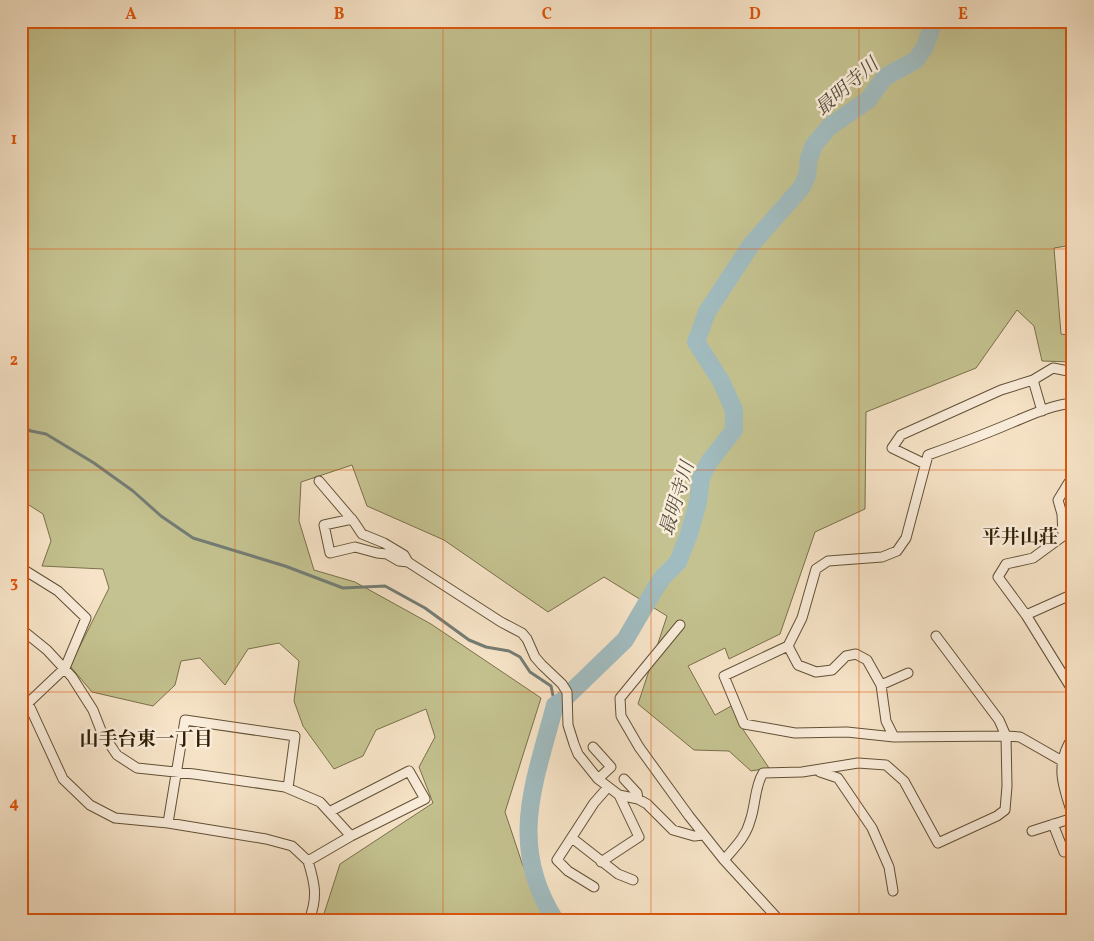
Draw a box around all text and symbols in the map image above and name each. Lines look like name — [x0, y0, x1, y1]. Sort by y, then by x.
text: A — [125, 4, 137, 26]
text: B — [334, 4, 345, 26]
text: C — [542, 4, 552, 26]
text: D — [749, 4, 761, 26]
text: E — [958, 4, 968, 26]
water label: 最明寺川 — [810, 51, 886, 122]
text: 1 — [11, 129, 17, 151]
text: 2 — [10, 350, 18, 372]
water label: 最明寺川 — [654, 457, 702, 539]
district label: 平井山荘 — [982, 525, 1058, 551]
text: 3 — [10, 572, 18, 594]
district label: 山手台東一丁目 — [79, 727, 213, 753]
text: 4 — [9, 793, 19, 815]

